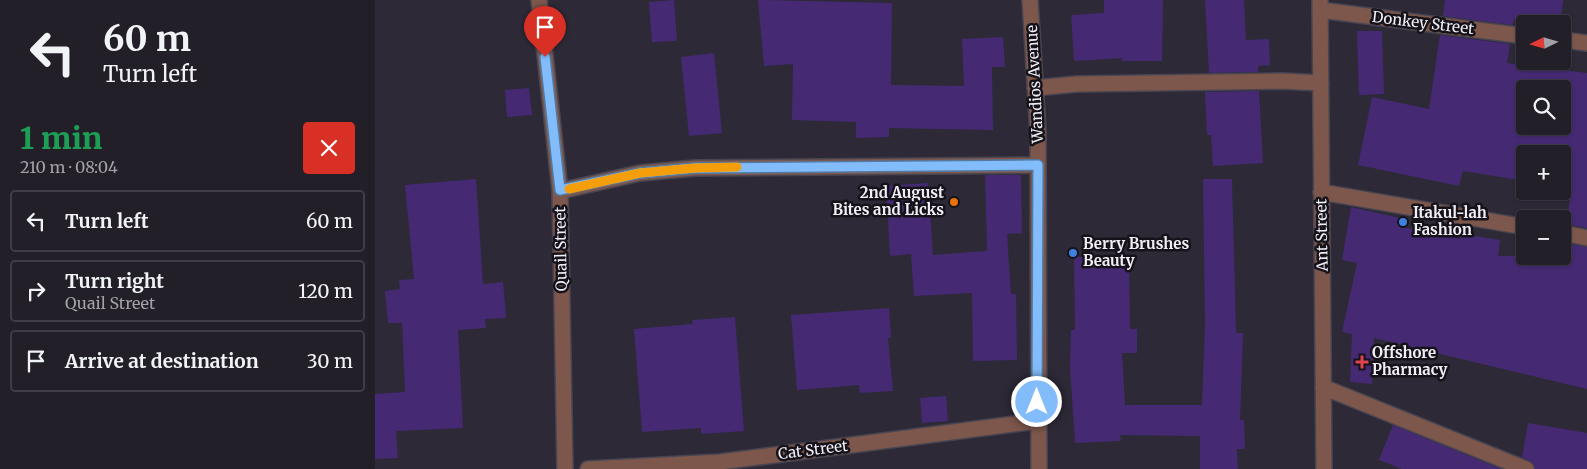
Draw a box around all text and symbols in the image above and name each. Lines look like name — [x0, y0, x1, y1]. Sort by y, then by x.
pin — [524, 6, 566, 57]
street label: Donkey Street — [1371, 7, 1475, 38]
icon: arrive — [531, 13, 559, 41]
north arrow — [1516, 15, 1571, 70]
map controls — [1516, 15, 1571, 265]
text: 60 m — [103, 17, 191, 61]
icon: left — [20, 20, 85, 85]
street label: Wandios Avenue — [1022, 24, 1047, 145]
text: Turn left — [103, 60, 197, 88]
button: search — [1516, 80, 1571, 135]
text: 1 min — [20, 119, 102, 157]
button: close — [303, 122, 355, 174]
button: + — [1516, 145, 1571, 200]
text: 210 m · 08:04 — [20, 157, 118, 177]
place label: 2nd August Bites and Licks — [833, 183, 944, 219]
marker: 2nd August Bites and Licks — [948, 196, 960, 208]
street label: Ant Street — [1311, 198, 1332, 272]
place label: Itakul-lah Fashion — [1413, 203, 1487, 239]
street label: Quail Street — [550, 206, 571, 291]
icon: left — [22, 207, 50, 235]
text: Turn left — [65, 209, 149, 233]
text: 60 m — [306, 209, 353, 233]
button: − — [1516, 210, 1571, 265]
marker: Itakul-lah Fashion — [1397, 216, 1409, 228]
place label: Berry Brushes Beauty — [1083, 234, 1189, 270]
marker: Berry Brushes Beauty — [1067, 247, 1079, 259]
text: Turn right — [65, 269, 164, 293]
icon: right — [22, 277, 50, 305]
text: 120 m — [298, 279, 353, 303]
text: Quail Street — [65, 293, 155, 313]
place label: Offshore Pharmacy — [1372, 343, 1447, 379]
icon: arrive — [22, 347, 50, 375]
text: Arrive at destination — [65, 349, 259, 373]
text: 30 m — [307, 349, 353, 373]
marker: Offshore Pharmacy — [1356, 356, 1368, 368]
position arrow — [1010, 375, 1062, 427]
street label: Cat Street — [777, 436, 849, 463]

